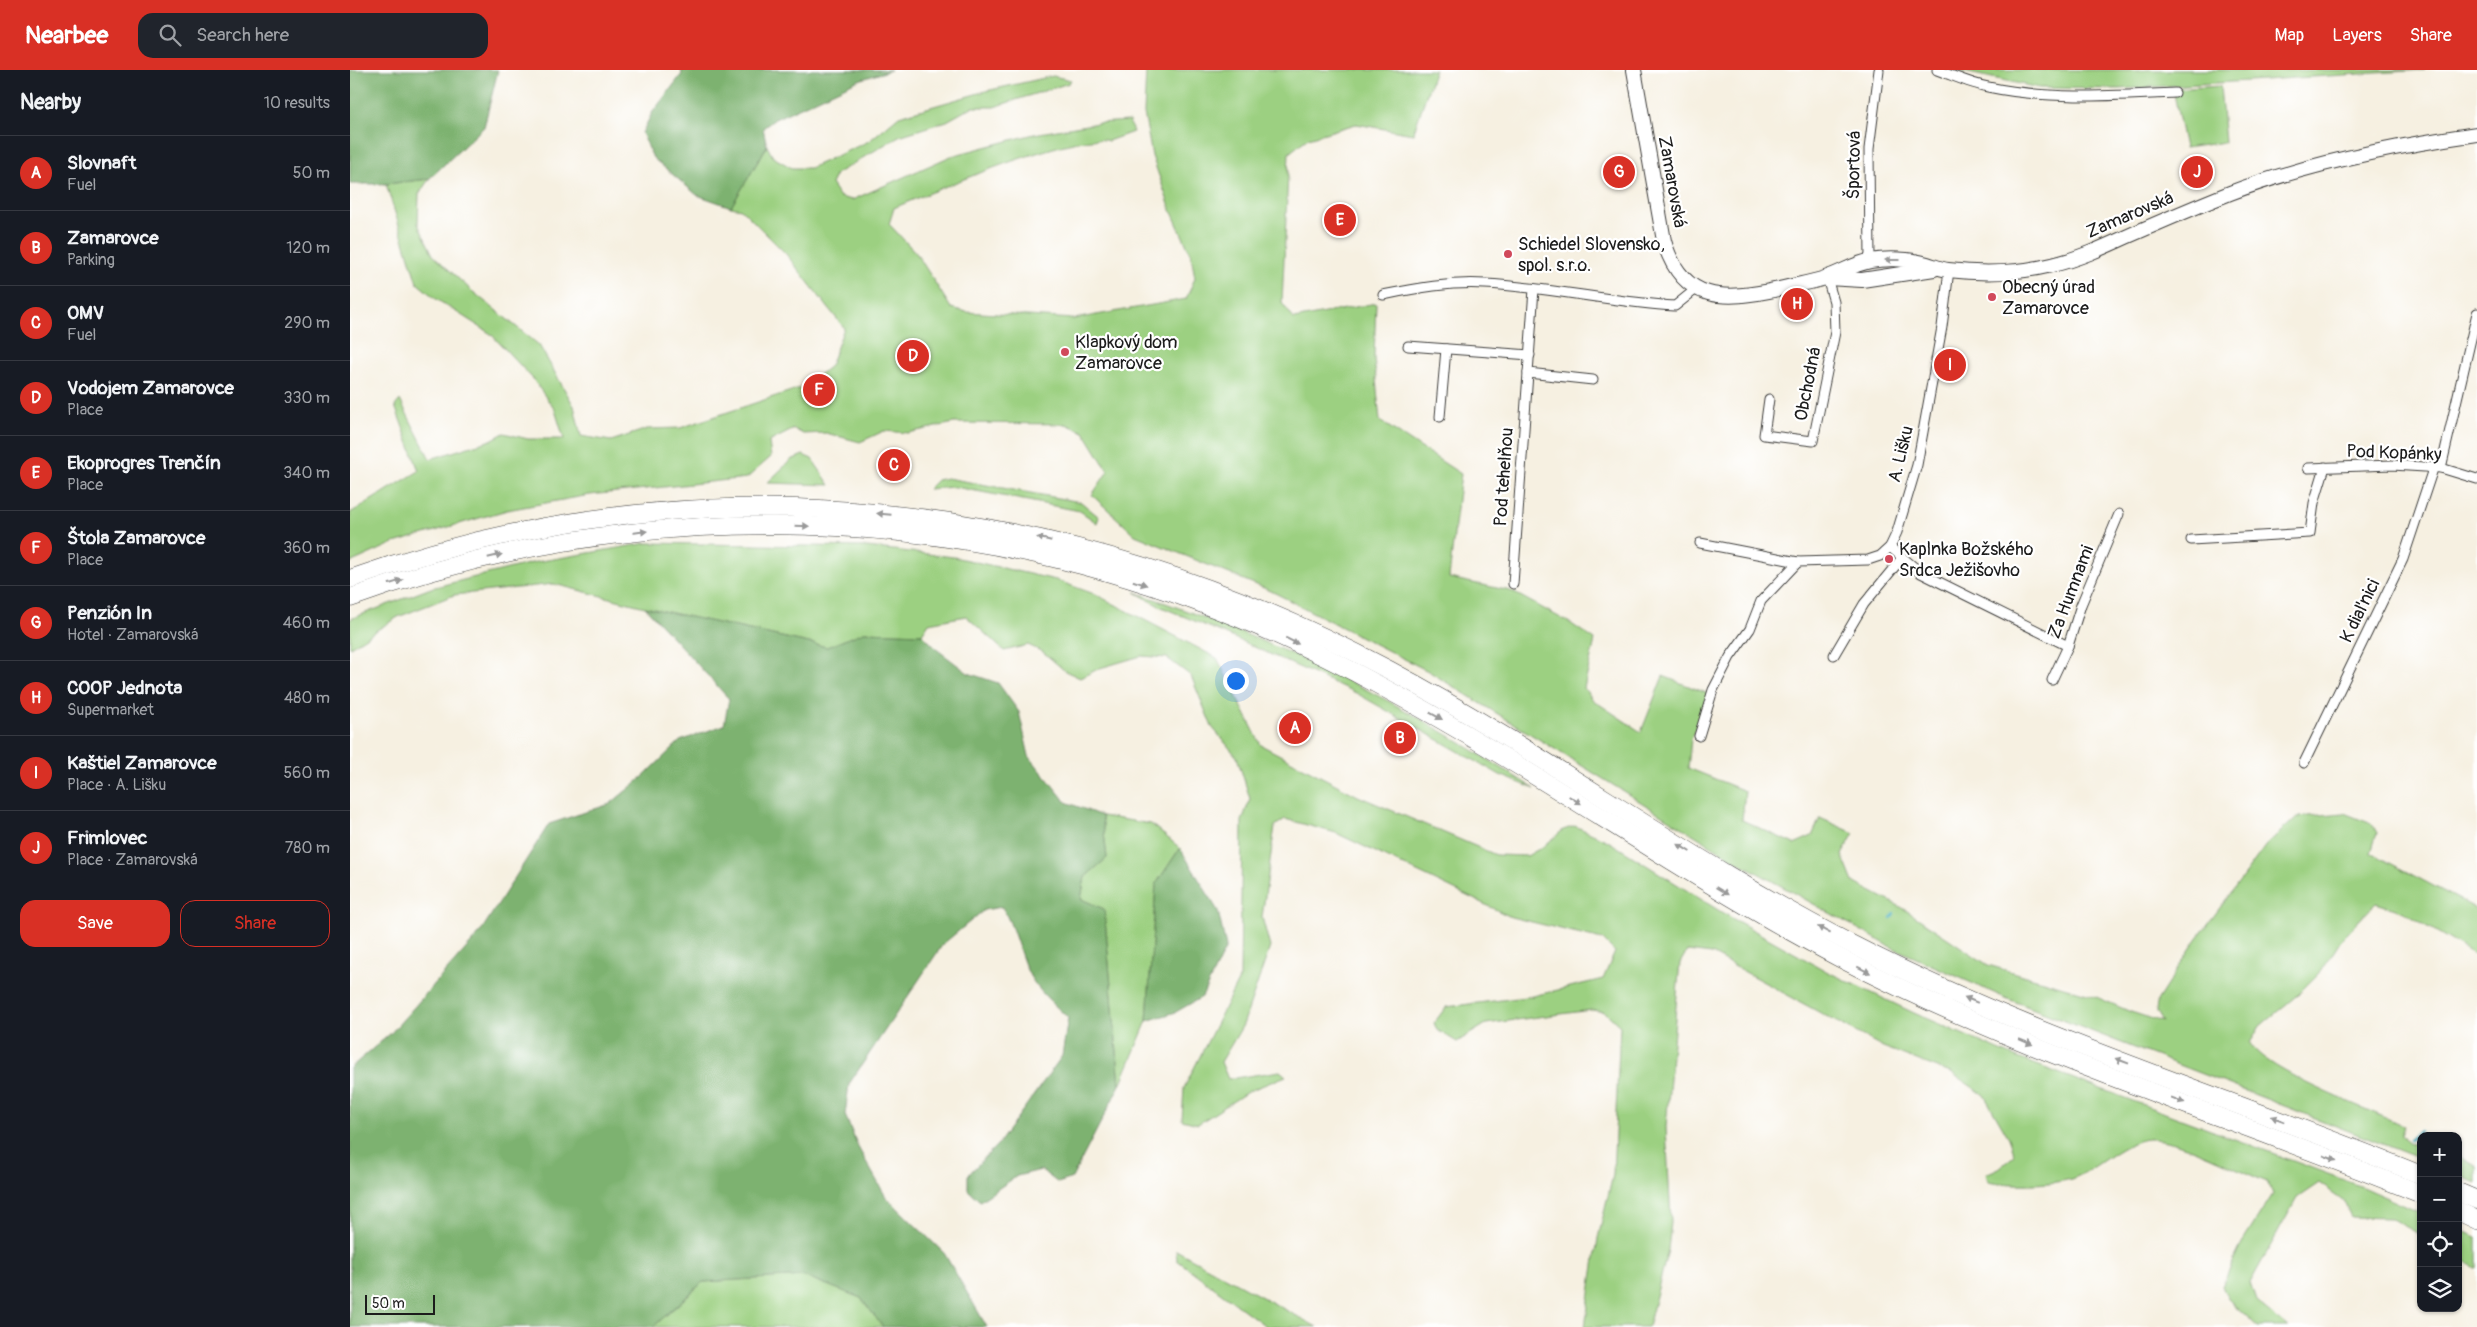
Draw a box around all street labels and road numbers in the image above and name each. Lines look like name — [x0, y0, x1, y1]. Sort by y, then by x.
street label: Športová — [1841, 130, 1866, 200]
street label: Zamarovská — [1653, 134, 1691, 230]
street label: Zamarovská — [2083, 186, 2177, 244]
street label: Obchodná — [1790, 345, 1826, 423]
street label: A. Lišku — [1883, 423, 1919, 485]
street label: Pod tehelňou — [1489, 427, 1519, 527]
street label: Pod Kopánky — [2346, 440, 2442, 466]
street label: Za Humnami — [2043, 542, 2099, 642]
street label: K diaľnici — [2335, 575, 2385, 647]

